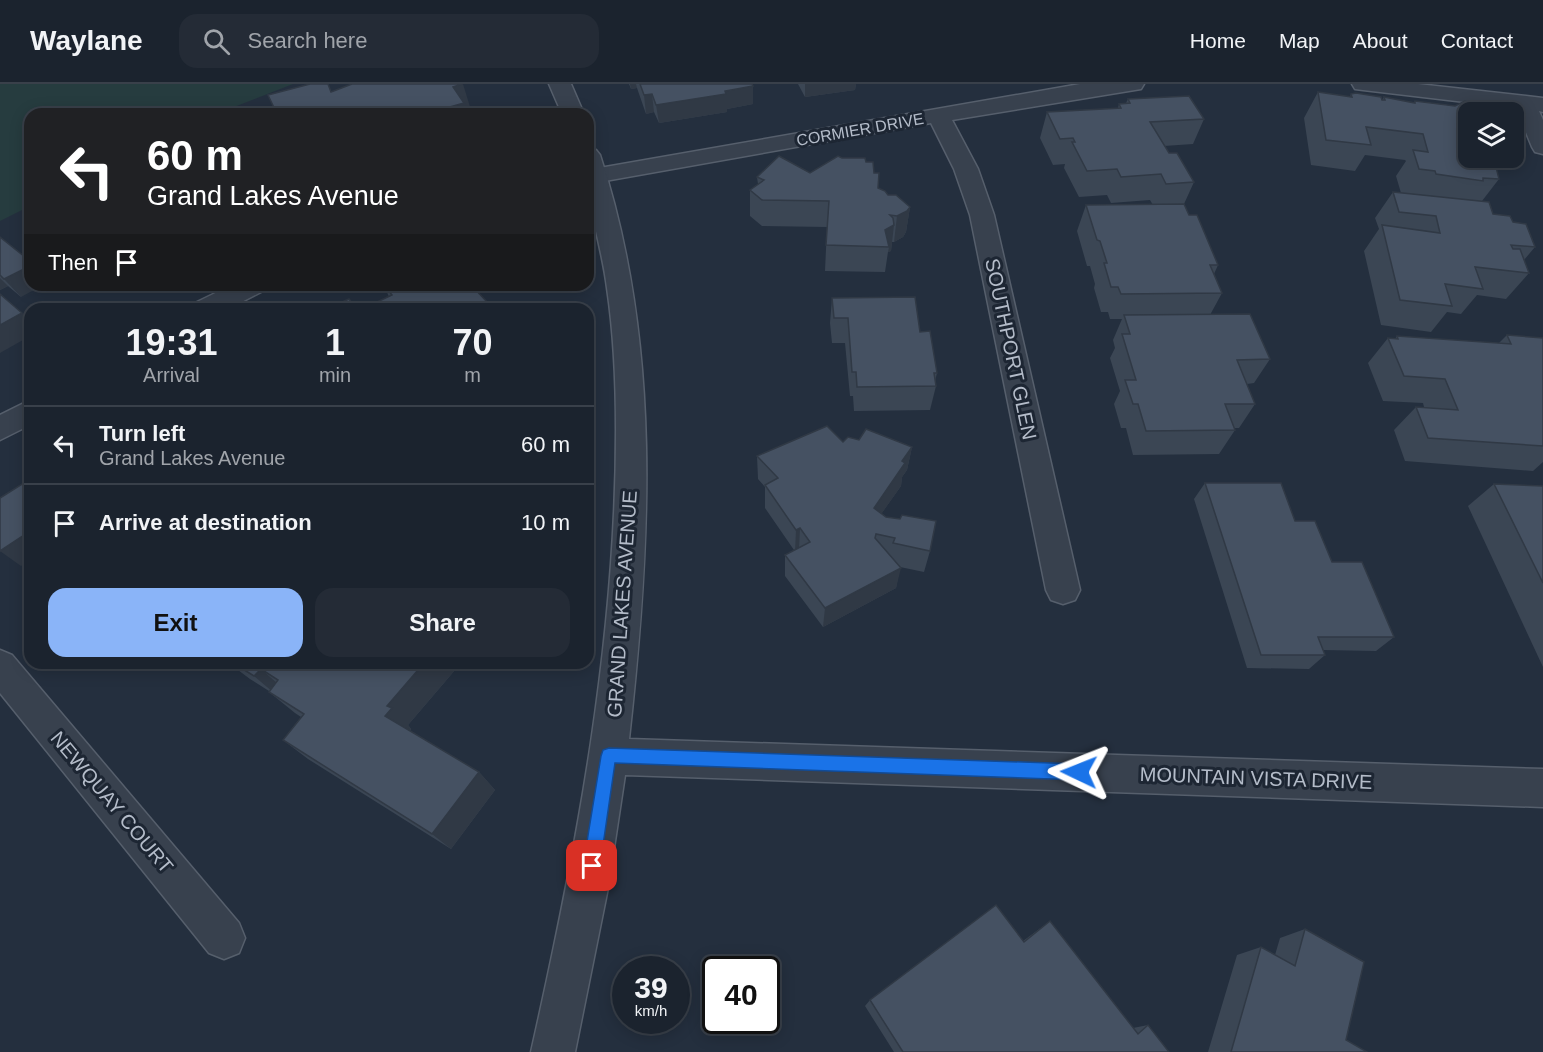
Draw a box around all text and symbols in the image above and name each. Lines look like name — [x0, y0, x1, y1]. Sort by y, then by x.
search box — [179, 14, 599, 68]
text: Waylane — [30, 25, 143, 56]
icon: search — [200, 25, 233, 58]
text: Search here — [248, 28, 367, 53]
text: Home — [1190, 29, 1246, 52]
text: Map — [1279, 29, 1320, 52]
text: About — [1353, 29, 1408, 52]
text: Contact — [1441, 29, 1513, 52]
map controls — [1458, 102, 1524, 168]
button: layers — [1458, 102, 1524, 168]
street label: CORMIER DRIVE — [795, 110, 925, 149]
icon: left — [48, 132, 126, 210]
text: 60 m — [147, 132, 243, 179]
text: Grand Lakes Avenue — [147, 181, 399, 211]
icon: arrive — [110, 246, 143, 279]
text: Then — [48, 250, 98, 275]
street label: SOUTHPORT GLEN — [981, 256, 1041, 442]
text: 19:31 — [125, 322, 217, 363]
text: 1 — [325, 322, 345, 363]
text: 70 — [453, 322, 493, 363]
text: Arrival — [143, 364, 200, 386]
text: min — [319, 364, 351, 386]
text: m — [464, 364, 481, 386]
text: Turn left — [99, 421, 185, 446]
icon: left — [48, 429, 81, 462]
text: 60 m — [521, 432, 570, 457]
text: Grand Lakes Avenue — [99, 447, 285, 469]
street label: GRAND LAKES AVENUE — [603, 490, 641, 718]
icon: arrive — [48, 507, 81, 540]
text: Arrive at destination — [99, 510, 312, 535]
text: 10 m — [521, 510, 570, 535]
button: Exit — [48, 588, 303, 657]
button: Share — [315, 588, 570, 657]
street label: NEWQUAY COURT — [46, 727, 178, 877]
position arrow — [1047, 740, 1111, 804]
street label: MOUNTAIN VISTA DRIVE — [1139, 763, 1373, 793]
pin — [566, 840, 617, 891]
icon: arrive — [575, 849, 608, 882]
speed limit sign: 40 — [702, 956, 780, 1034]
text: 39 — [634, 971, 668, 1004]
text: km/h — [635, 1002, 667, 1019]

